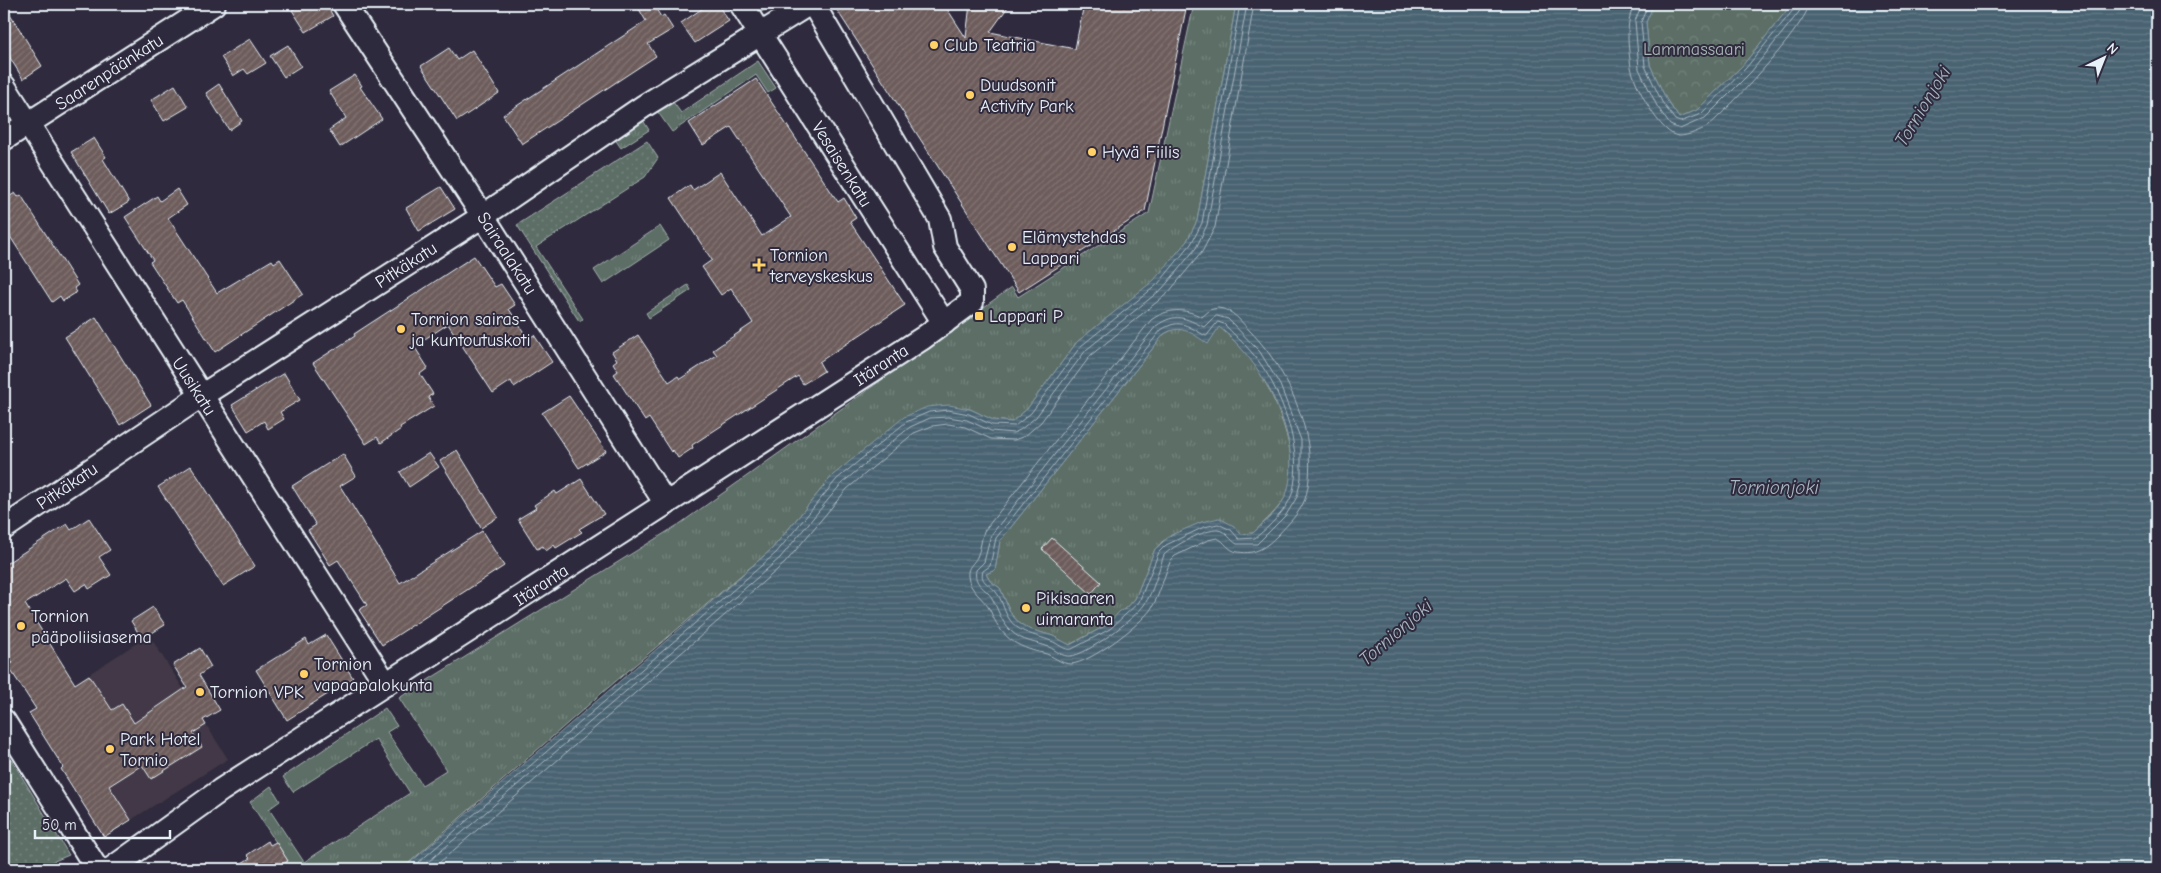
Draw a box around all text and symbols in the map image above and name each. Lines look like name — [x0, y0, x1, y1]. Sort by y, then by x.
street label: Saarenpäänkatu — [51, 30, 167, 115]
north arrow — [2078, 32, 2128, 82]
place label: Club Teatria — [944, 35, 1036, 56]
marker: Club Teatria — [928, 39, 940, 51]
park label: Lammassaari — [1643, 39, 1745, 60]
text: N — [2103, 40, 2122, 58]
water label: Tornionjoki — [1890, 62, 1956, 151]
place label: Duudsonit Activity Park — [980, 75, 1074, 117]
marker: Duudsonit Activity Park — [964, 89, 976, 101]
street label: Vesaisenkatu — [807, 118, 876, 211]
place label: Hyvä Fiilis — [1102, 142, 1180, 163]
marker: Hyvä Fiilis — [1086, 146, 1098, 158]
street label: Sairaalakatu — [472, 208, 541, 298]
place label: Elämystehdas Lappari — [1022, 227, 1126, 269]
street label: Pitkäkatu — [372, 238, 441, 293]
marker: Elämystehdas Lappari — [1006, 241, 1018, 253]
place label: Tornion terveyskeskus — [769, 245, 873, 287]
marker: Tornion terveyskeskus — [752, 258, 766, 272]
place label: Lappari P — [989, 306, 1063, 327]
place label: Tornion sairas- ja kuntoutuskoti — [409, 309, 531, 351]
marker: Lappari P — [973, 310, 985, 322]
marker: Tornion sairas- ja kuntoutuskoti — [395, 323, 407, 335]
street label: Itäranta — [850, 340, 913, 391]
street label: Uusikatu — [167, 353, 220, 419]
street label: Pitkäkatu — [33, 458, 102, 514]
water label: Tornionjoki — [1729, 477, 1820, 499]
street label: Itäranta — [510, 560, 573, 611]
place label: Pikisaaren uimaranta — [1036, 588, 1115, 630]
water label: Tornionjoki — [1355, 595, 1437, 671]
marker: Pikisaaren uimaranta — [1020, 602, 1032, 614]
place label: Tornion pääpoliisiasema — [31, 606, 152, 648]
marker: Tornion pääpoliisiasema — [15, 620, 27, 632]
place label: Tornion vapaapalokunta — [313, 654, 433, 696]
marker: Tornion vapaapalokunta — [298, 668, 310, 680]
place label: Tornion VPK — [210, 682, 304, 703]
marker: Tornion VPK — [194, 686, 206, 698]
place label: Park Hotel Tornio — [120, 729, 200, 771]
marker: Park Hotel Tornio — [104, 743, 116, 755]
scale bar — [35, 808, 170, 840]
text: 50 m — [42, 816, 77, 834]

